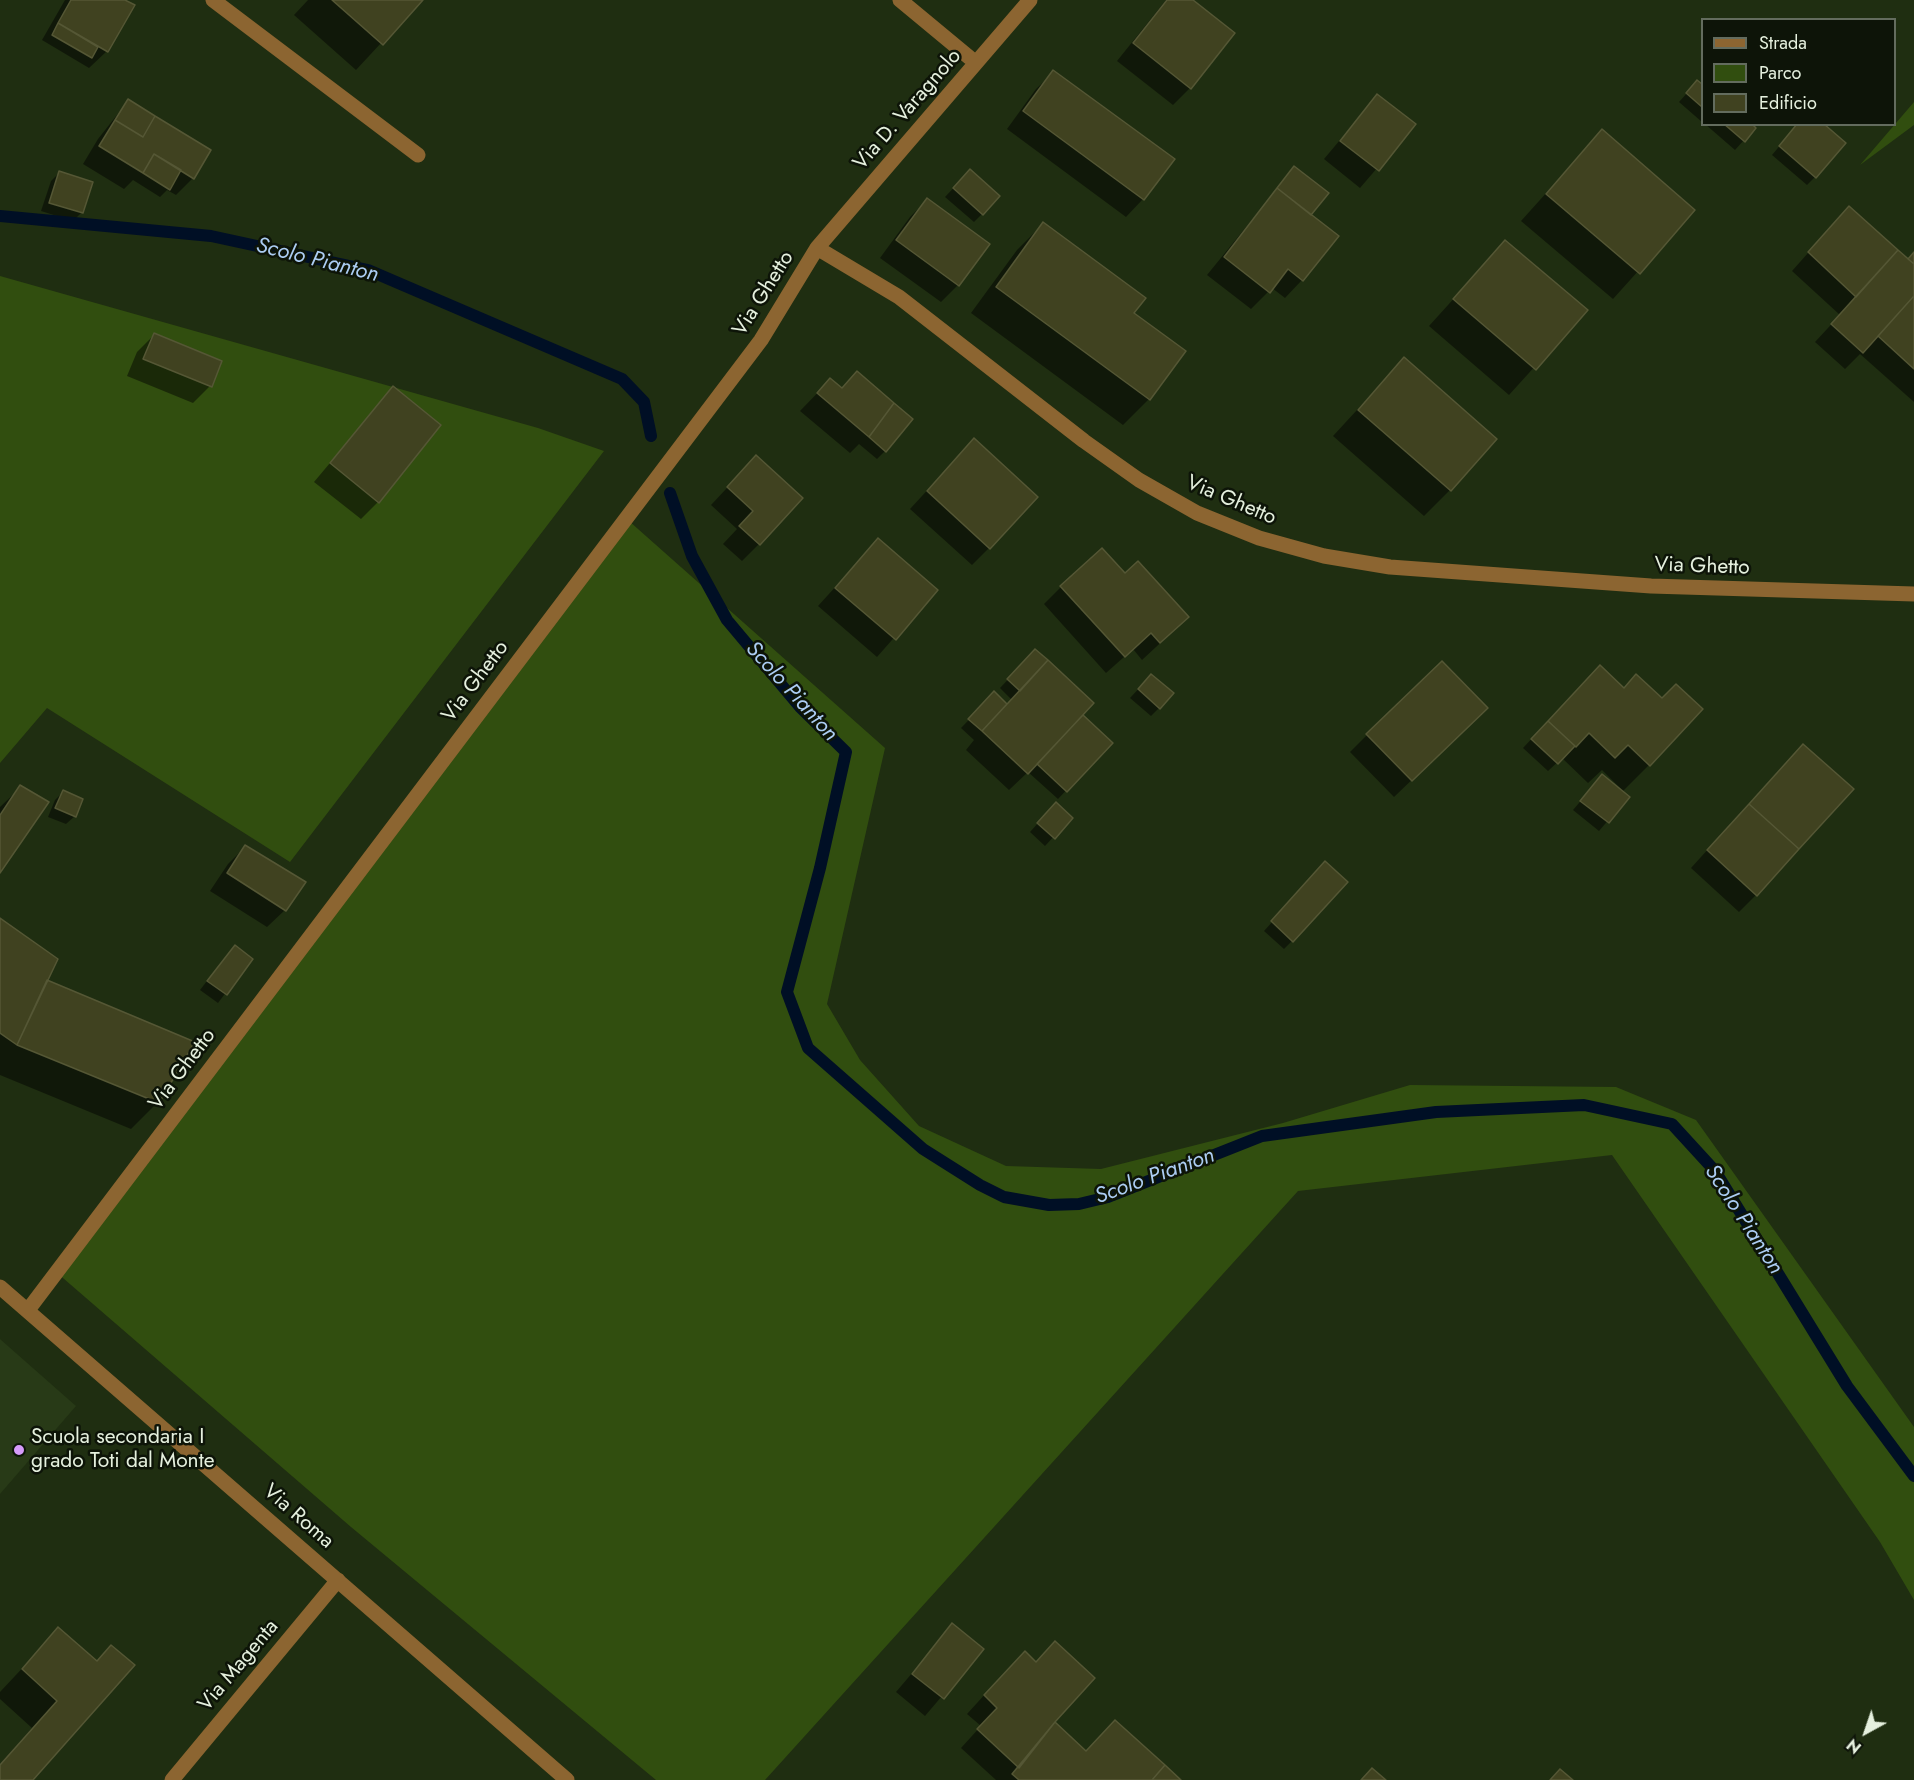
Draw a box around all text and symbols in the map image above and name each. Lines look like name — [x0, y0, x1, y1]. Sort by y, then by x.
legend — [1701, 18, 1896, 126]
text: Strada — [1759, 30, 1807, 56]
street label: Via D. Varagnolo — [849, 44, 967, 176]
text: Parco — [1759, 60, 1801, 86]
text: Edificio — [1759, 90, 1817, 116]
water label: Scolo Pianton — [253, 233, 381, 289]
street label: Via Ghetto — [728, 247, 800, 341]
street label: Via Ghetto — [1182, 471, 1280, 531]
street label: Via Ghetto — [1654, 553, 1750, 581]
street label: Via Ghetto — [437, 636, 515, 728]
water label: Scolo Pianton — [739, 637, 843, 747]
street label: Via Ghetto — [144, 1024, 222, 1116]
water label: Scolo Pianton — [1092, 1143, 1218, 1211]
water label: Scolo Pianton — [1698, 1160, 1788, 1280]
place label: Scuola secondaria I grado Toti dal Monte — [31, 1425, 214, 1475]
marker: Scuola secondaria I grado Toti dal Monte — [12, 1443, 26, 1457]
street label: Via Roma — [257, 1479, 339, 1555]
street label: Via Magenta — [193, 1615, 285, 1717]
north arrow — [1836, 1702, 1896, 1762]
text: N — [1842, 1733, 1866, 1759]

